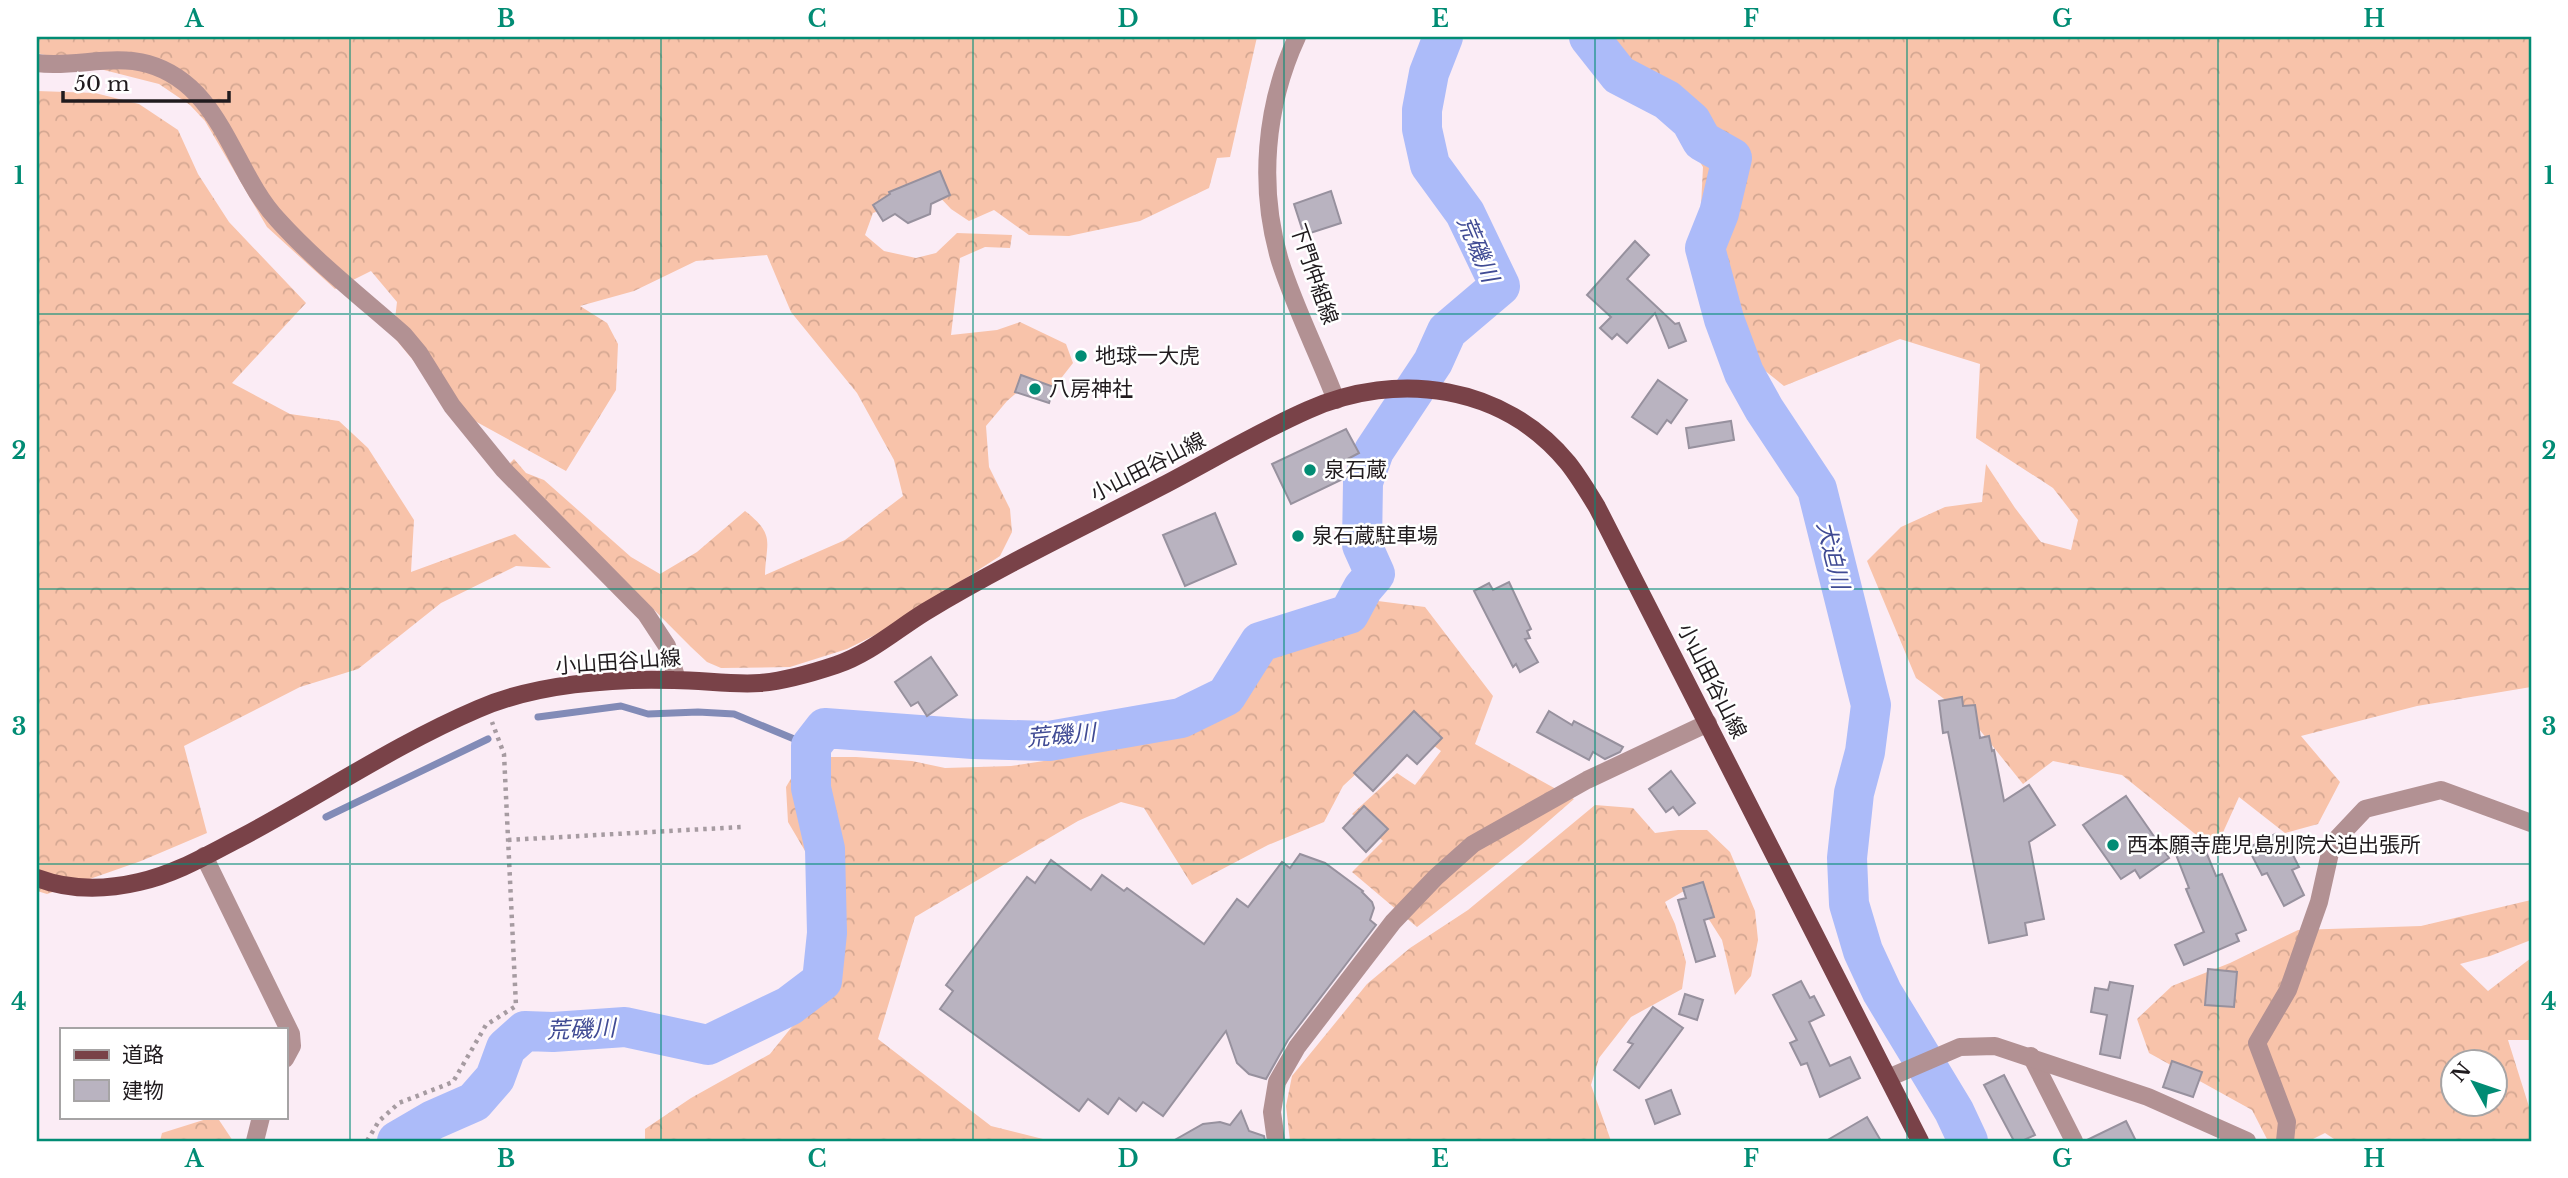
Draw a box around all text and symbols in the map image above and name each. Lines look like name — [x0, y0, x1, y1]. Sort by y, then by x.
text: A — [184, 5, 205, 33]
text: B — [497, 5, 515, 33]
text: C — [808, 5, 826, 33]
text: D — [1117, 5, 1139, 33]
text: E — [1431, 5, 1449, 33]
text: F — [1743, 5, 1759, 33]
text: G — [2052, 5, 2072, 33]
text: H — [2363, 5, 2385, 33]
scale bar — [63, 60, 229, 104]
text: 50 m — [74, 71, 130, 97]
text: 1 — [14, 162, 24, 190]
text: 1 — [2544, 162, 2554, 190]
water label: 荒磯川 — [1452, 212, 1506, 289]
street label: 下門仲組線 — [1285, 220, 1343, 328]
place label: 地球一大虎 — [1095, 343, 1200, 369]
marker: 地球一大虎 — [1073, 348, 1089, 364]
place label: 八房神社 — [1049, 376, 1133, 402]
marker: 八房神社 — [1027, 381, 1043, 397]
street label: 小山田谷山線 — [1086, 427, 1210, 507]
text: 2 — [12, 437, 26, 465]
text: 2 — [2542, 437, 2556, 465]
place label: 泉石蔵 — [1324, 457, 1387, 483]
marker: 泉石蔵 — [1302, 462, 1318, 478]
water label: 犬迫川 — [1811, 518, 1856, 595]
place label: 泉石蔵駐車場 — [1312, 523, 1438, 549]
marker: 泉石蔵駐車場 — [1290, 528, 1306, 544]
street label: 小山田谷山線 — [1672, 619, 1752, 743]
street label: 小山田谷山線 — [554, 645, 682, 679]
text: 3 — [12, 713, 26, 741]
text: 3 — [2542, 713, 2556, 741]
water label: 荒磯川 — [1025, 718, 1100, 752]
place label: 西本願寺鹿児島別院犬迫出張所 — [2127, 832, 2421, 858]
marker: 西本願寺鹿児島別院犬迫出張所 — [2105, 837, 2121, 853]
text: 4 — [11, 988, 27, 1016]
text: 4 — [2541, 988, 2557, 1016]
water label: 荒磯川 — [546, 1014, 619, 1044]
legend — [60, 1028, 287, 1118]
text: 道路 — [122, 1042, 164, 1068]
north arrow — [2438, 1048, 2508, 1118]
text: N — [2447, 1058, 2476, 1087]
text: 建物 — [122, 1078, 164, 1104]
text: A — [184, 1145, 205, 1173]
text: B — [497, 1145, 515, 1173]
text: C — [808, 1145, 826, 1173]
text: D — [1117, 1145, 1139, 1173]
text: E — [1431, 1145, 1449, 1173]
text: F — [1743, 1145, 1759, 1173]
text: G — [2052, 1145, 2072, 1173]
text: H — [2363, 1145, 2385, 1173]

